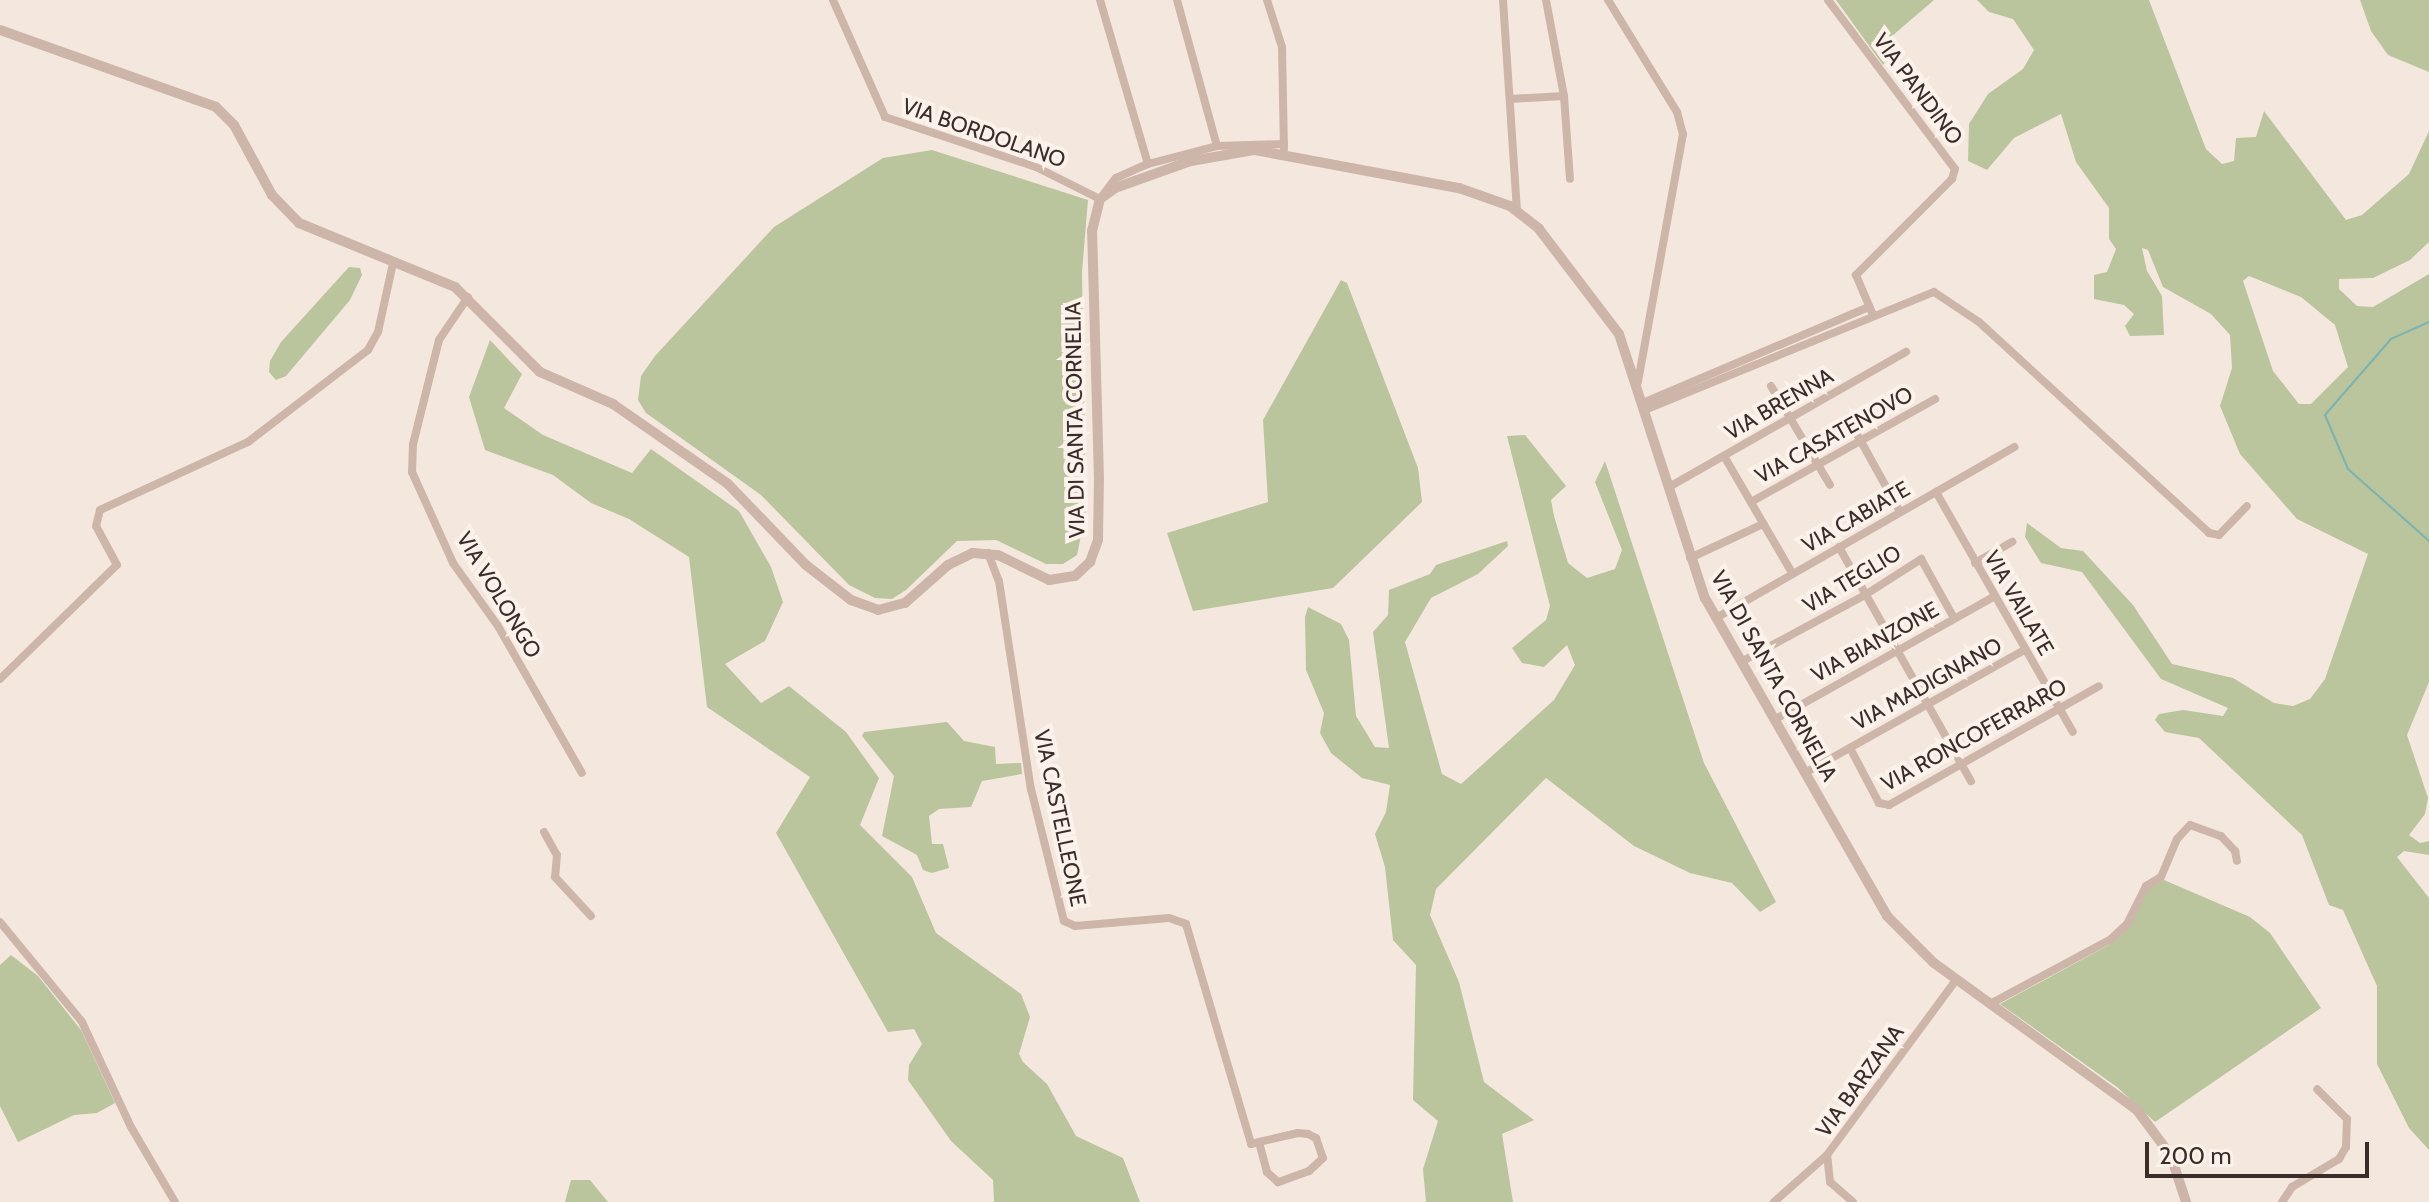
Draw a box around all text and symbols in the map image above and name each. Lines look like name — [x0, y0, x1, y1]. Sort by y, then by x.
street label: VIA PANDINO — [1868, 28, 1968, 150]
street label: VIA BORDOLANO — [899, 93, 1069, 173]
street label: VIA DI SANTA CORNELIA — [1060, 302, 1090, 538]
street label: VIA BRENNA — [1720, 362, 1838, 446]
street label: VIA CASATENOVO — [1751, 381, 1917, 489]
street label: VIA CABIATE — [1798, 476, 1914, 558]
street label: VIA VOLONGO — [451, 527, 547, 663]
street label: VIA TEGLIO — [1798, 539, 1906, 619]
street label: VIA VAILATE — [1978, 546, 2060, 660]
street label: VIA DI SANTA CORNELIA — [1705, 566, 1843, 786]
street label: VIA BIANZONE — [1807, 596, 1943, 688]
street label: VIA MADIGNANO — [1848, 632, 2006, 736]
street label: VIA RONCOFERRARO — [1877, 673, 2071, 797]
street label: VIA CASTELLEONE — [1028, 727, 1092, 909]
street label: VIA BARZANA — [1810, 1020, 1910, 1142]
scale bar — [2149, 1126, 2373, 1176]
text: 200 m — [2159, 1141, 2232, 1170]

